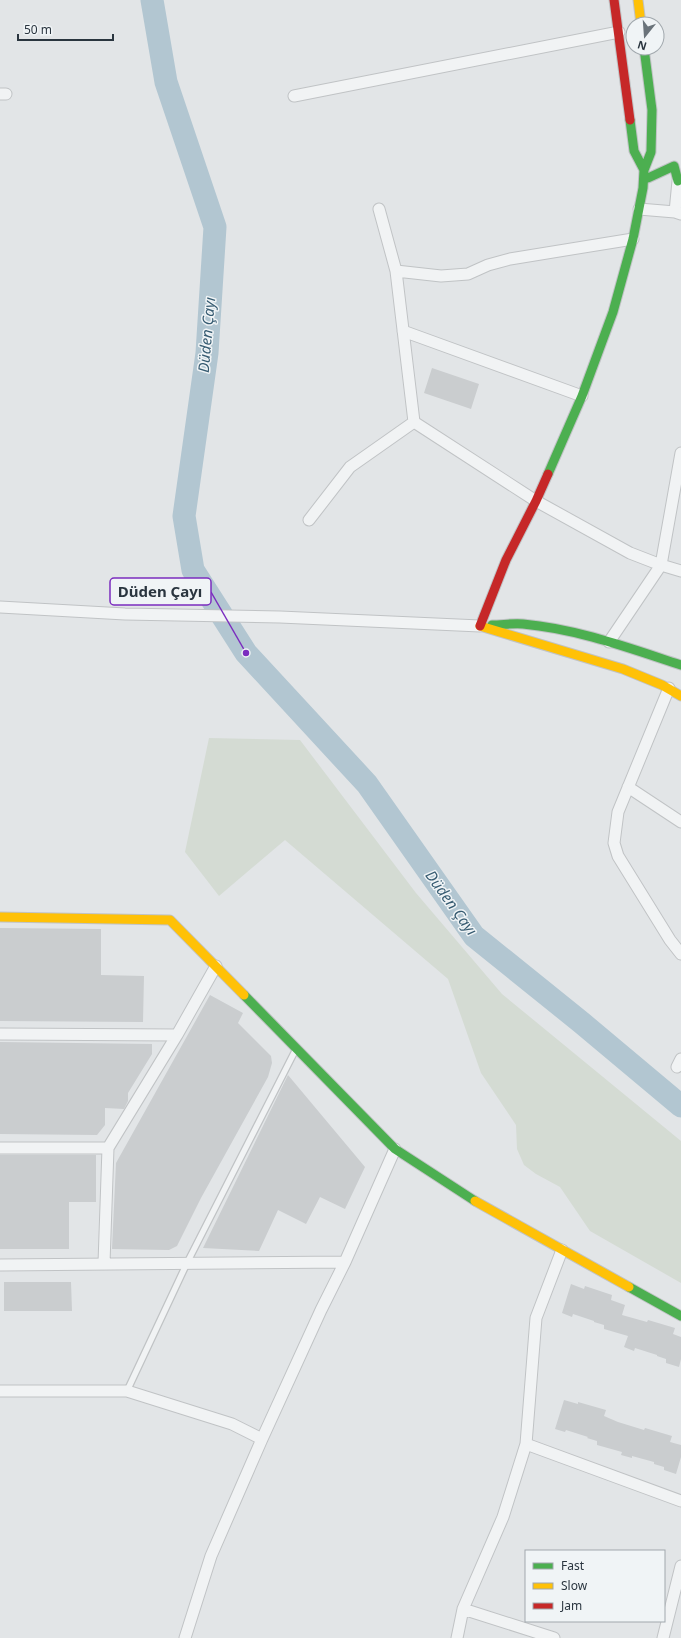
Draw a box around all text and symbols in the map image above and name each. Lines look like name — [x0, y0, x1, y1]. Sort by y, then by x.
scale bar — [18, 16, 113, 42]
north arrow — [625, 16, 665, 56]
text: 50 m — [24, 21, 52, 38]
text: N — [635, 38, 648, 55]
water label: Düden Çayı — [193, 296, 219, 373]
callout: Düden Çayı — [110, 578, 211, 605]
text: Düden Çayı — [118, 581, 202, 601]
water label: Düden Çayı — [421, 866, 482, 939]
legend — [525, 1550, 665, 1622]
text: Fast — [561, 1557, 585, 1574]
text: Slow — [561, 1577, 588, 1594]
text: Jam — [560, 1597, 582, 1614]

